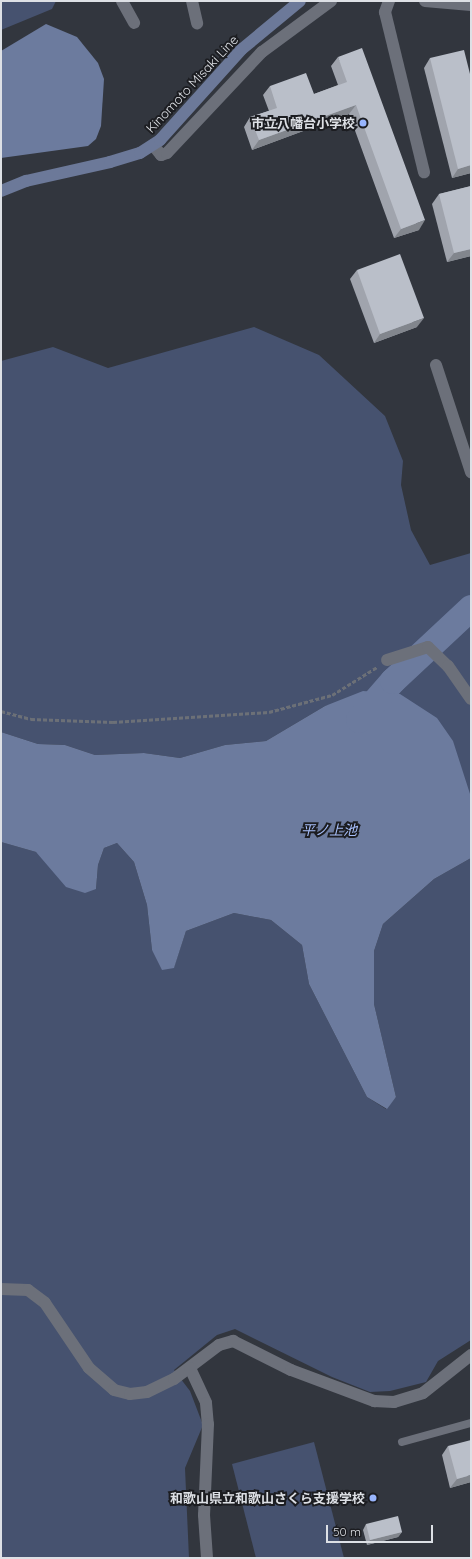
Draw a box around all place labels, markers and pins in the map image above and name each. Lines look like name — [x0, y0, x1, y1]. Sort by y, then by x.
place label: 市立八幡台小学校 — [251, 115, 355, 131]
marker: 市立八幡台小学校 — [358, 118, 368, 128]
place label: 和歌山県立和歌山さくら支援学校 — [170, 1490, 365, 1506]
marker: 和歌山県立和歌山さくら支援学校 — [368, 1493, 378, 1503]

